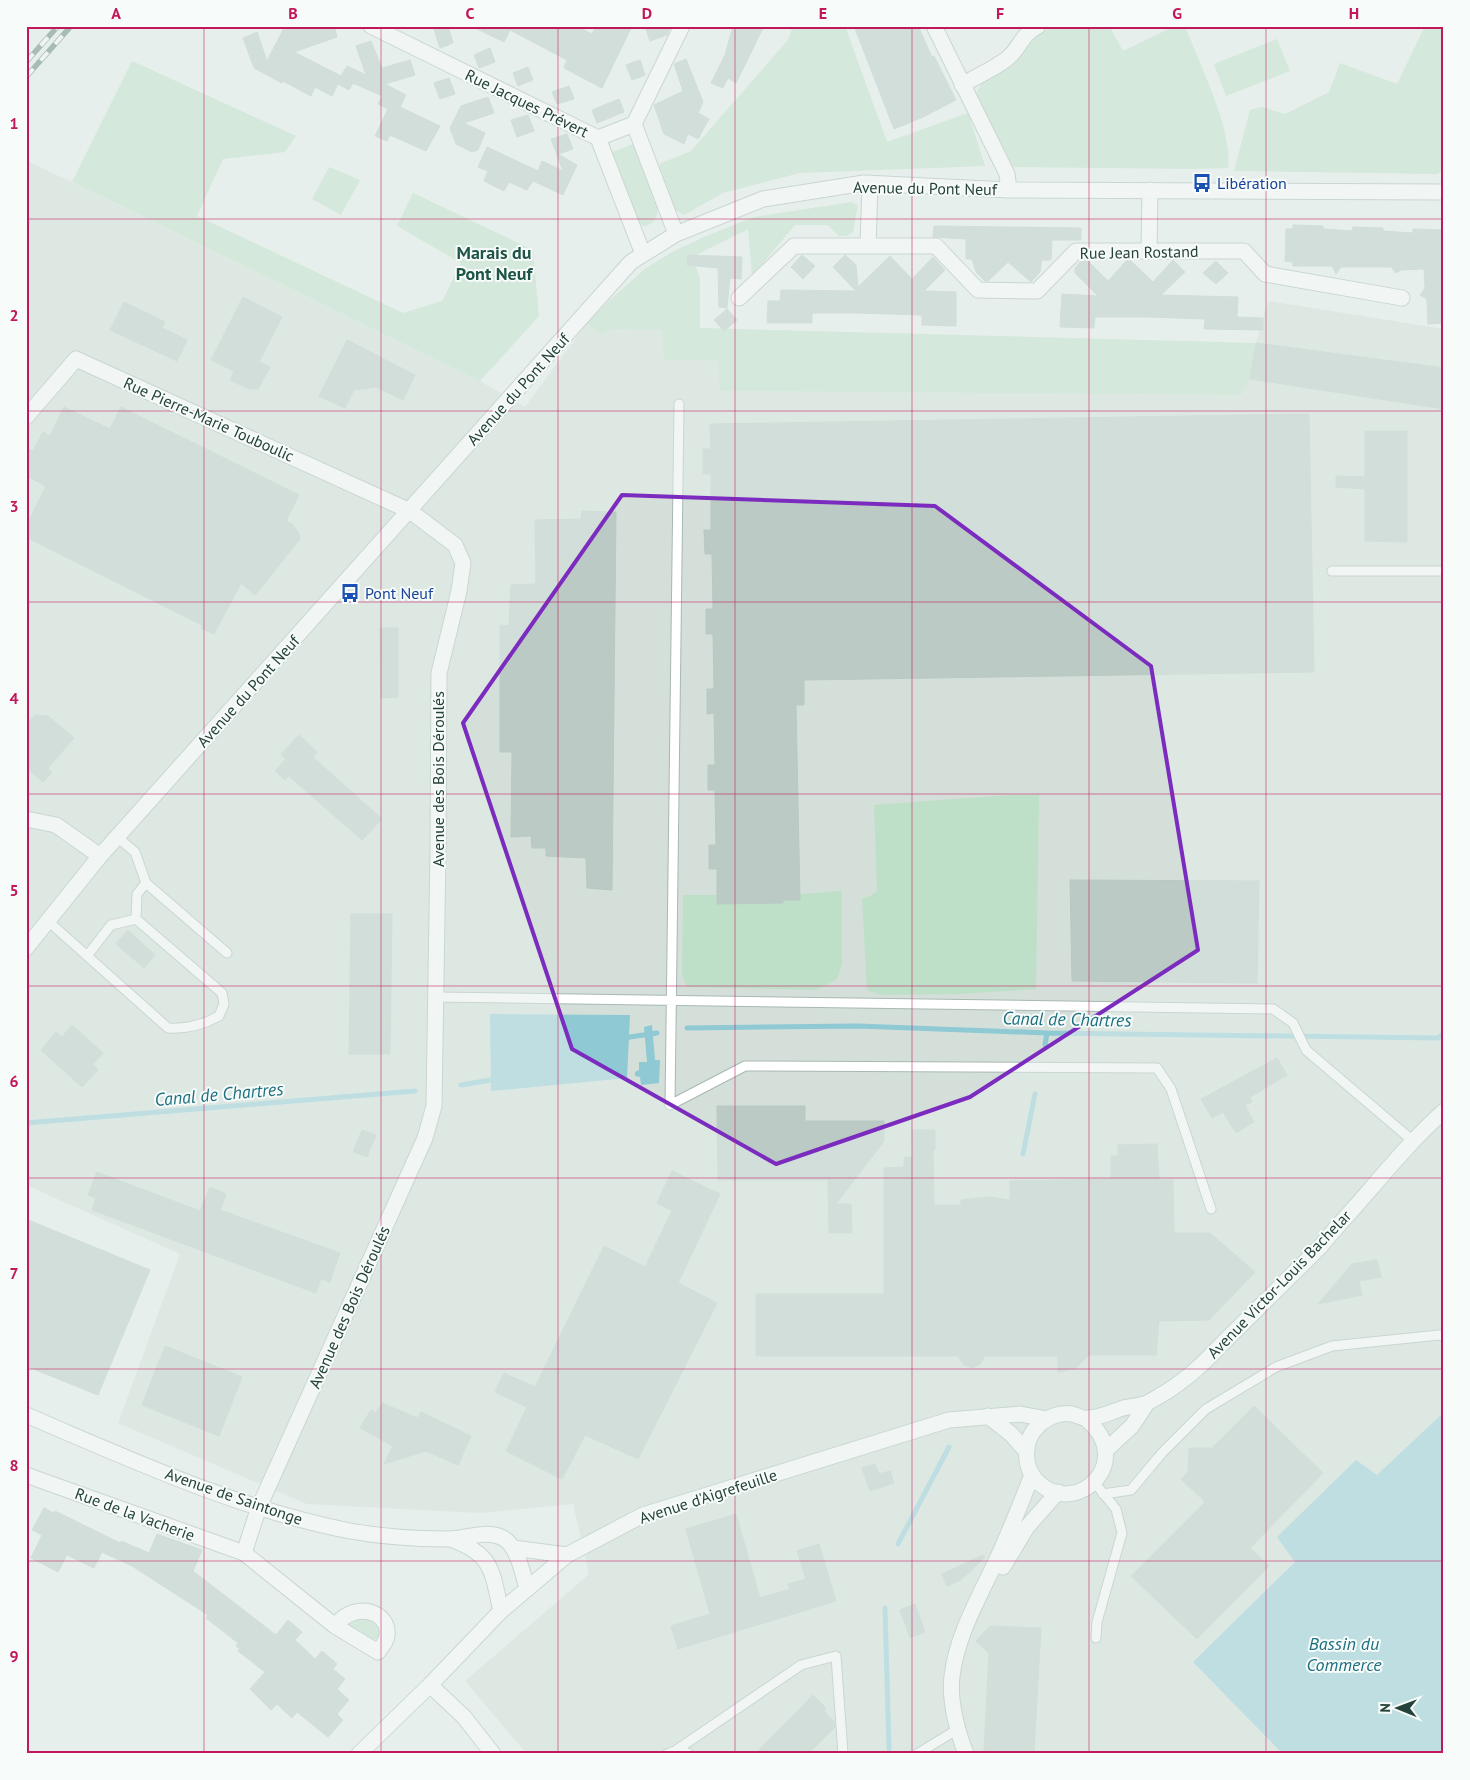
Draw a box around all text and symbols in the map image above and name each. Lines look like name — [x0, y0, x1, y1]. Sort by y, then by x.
text: A — [111, 3, 121, 23]
text: B — [288, 3, 298, 23]
text: C — [466, 3, 475, 23]
text: D — [642, 3, 652, 23]
text: E — [819, 3, 827, 23]
text: F — [996, 3, 1004, 23]
text: G — [1172, 3, 1182, 23]
text: H — [1349, 3, 1359, 23]
street label: Rue Jacques Prévert — [462, 64, 592, 142]
text: 1 — [9, 113, 19, 133]
bus stop icon: Libération — [1191, 172, 1213, 194]
place label: Libération — [1217, 173, 1287, 193]
street label: Avenue du Pont Neuf — [853, 177, 998, 199]
district label: Marais du Pont Neuf — [456, 241, 533, 285]
street label: Rue Jean Rostand — [1079, 241, 1199, 263]
text: 2 — [9, 305, 19, 325]
street label: Avenue du Pont Neuf — [462, 328, 574, 449]
street label: Rue Pierre-Marie Touboulic — [121, 372, 297, 466]
text: 3 — [9, 496, 19, 516]
bus stop icon: Pont Neuf — [339, 582, 361, 604]
place label: Pont Neuf — [365, 583, 434, 603]
street label: Avenue du Pont Neuf — [192, 630, 304, 751]
text: 4 — [9, 688, 19, 708]
street label: Avenue des Bois Déroulés — [428, 691, 448, 867]
text: 5 — [9, 880, 19, 900]
water label: Canal de Chartres — [1002, 1006, 1133, 1032]
text: 6 — [9, 1071, 19, 1091]
water label: Canal de Chartres — [154, 1077, 285, 1111]
street label: Avenue Victor-Louis Bachelar — [1203, 1205, 1356, 1362]
street label: Avenue des Bois Déroulés — [304, 1222, 394, 1391]
text: 7 — [9, 1263, 19, 1283]
text: 8 — [9, 1455, 19, 1475]
street label: Avenue de Saintonge — [163, 1463, 305, 1529]
street label: Avenue d'Aigrefeuille — [637, 1464, 779, 1528]
street label: Rue de la Vacherie — [72, 1483, 198, 1545]
water label: Bassin du Commerce — [1306, 1632, 1382, 1676]
text: 9 — [9, 1646, 19, 1666]
north arrow — [1372, 1682, 1422, 1732]
text: N — [1376, 1703, 1394, 1713]

